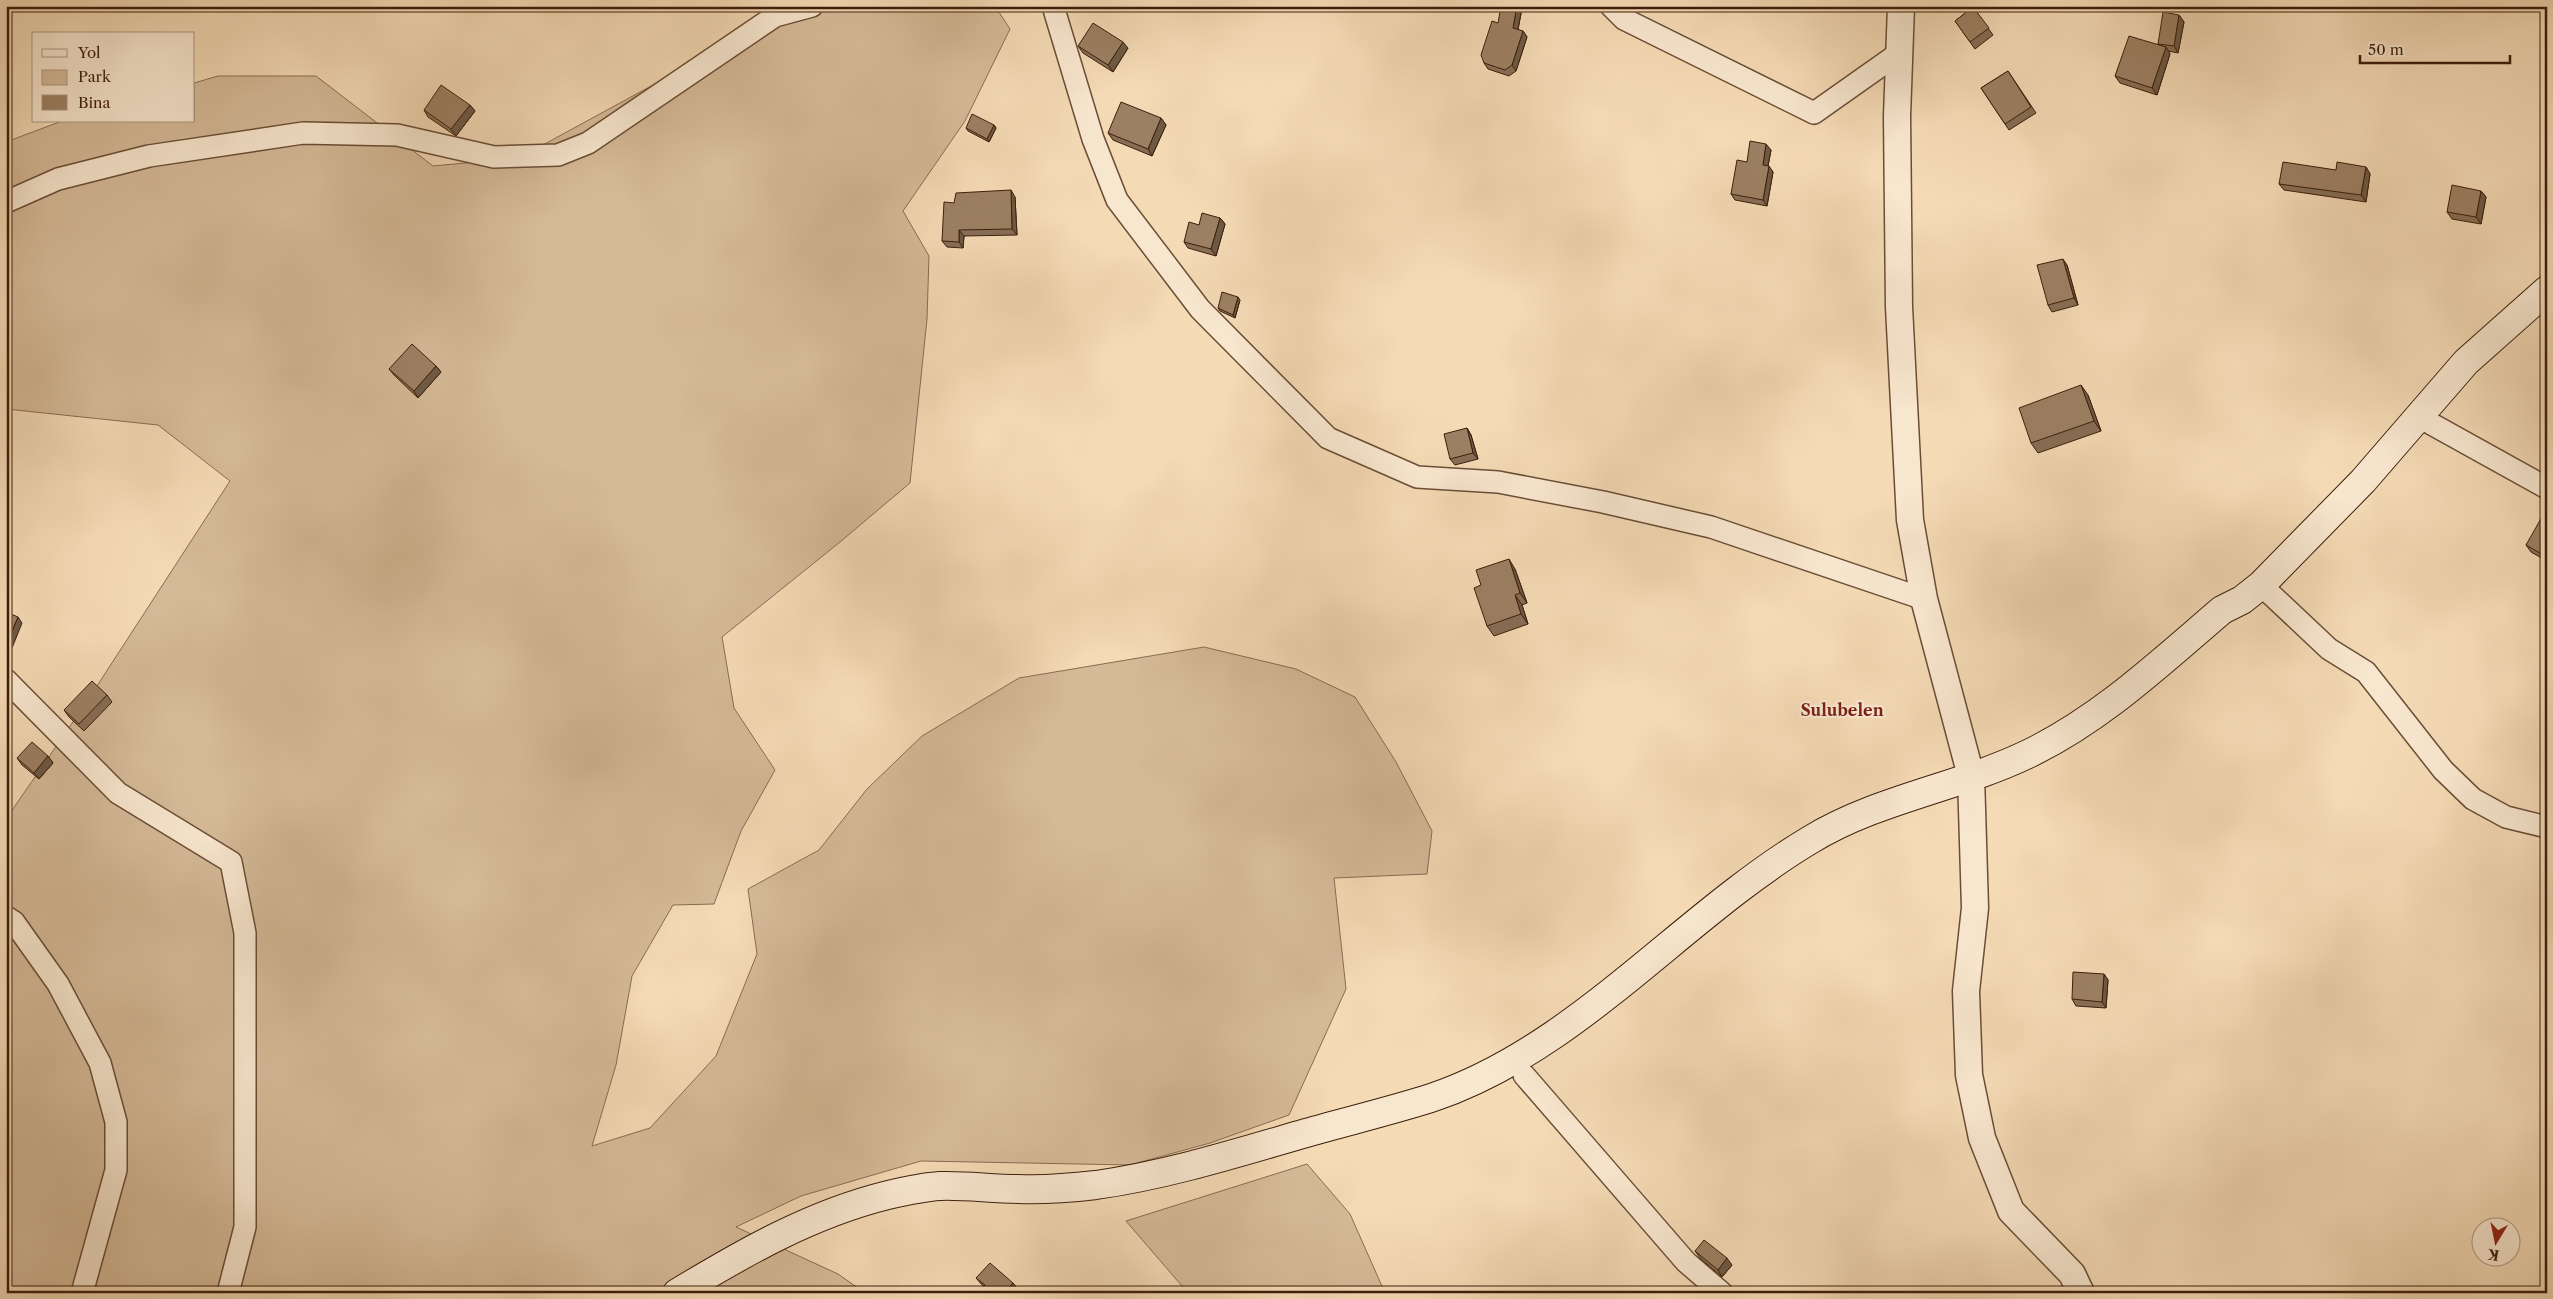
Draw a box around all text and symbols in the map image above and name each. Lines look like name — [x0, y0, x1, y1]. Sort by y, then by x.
legend — [32, 32, 195, 122]
scale bar — [2360, 32, 2510, 64]
text: 50 m — [2368, 40, 2404, 59]
text: Yol — [77, 43, 101, 62]
text: Park — [78, 67, 112, 86]
text: Bina — [78, 93, 110, 112]
district label: Sulubelen — [1800, 700, 1884, 720]
north arrow — [2470, 1216, 2520, 1266]
text: K — [2486, 1245, 2501, 1265]

